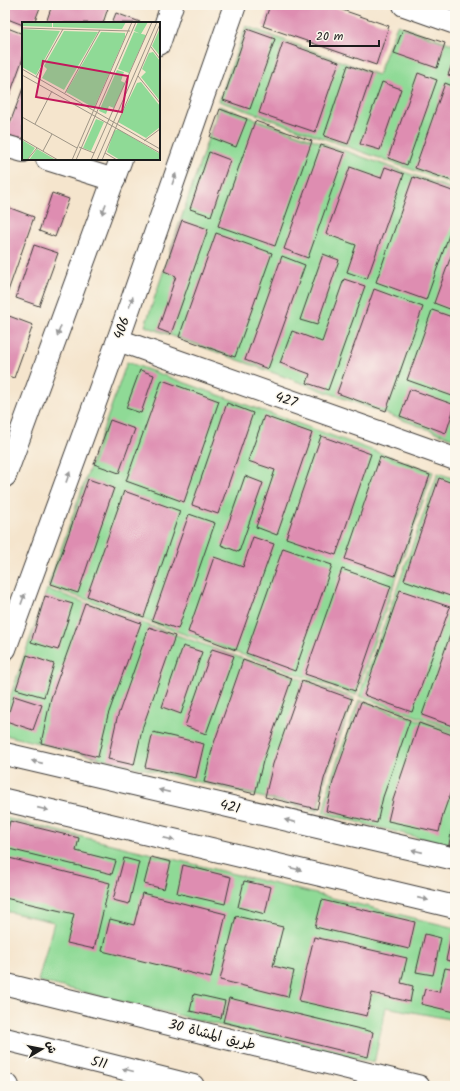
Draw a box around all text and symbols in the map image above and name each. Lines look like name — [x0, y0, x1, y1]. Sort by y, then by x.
inset map — [22, 22, 160, 160]
scale bar — [310, 22, 379, 48]
text: 20 m — [316, 27, 344, 46]
one-way arrow — [171, 173, 177, 185]
one-way arrow — [100, 203, 106, 215]
one-way arrow — [128, 296, 134, 308]
street label: 406 — [108, 314, 136, 342]
one-way arrow — [55, 325, 61, 337]
street label: 427 — [272, 386, 301, 414]
one-way arrow — [65, 470, 71, 482]
one-way arrow — [21, 593, 27, 605]
one-way arrow — [31, 758, 43, 764]
one-way arrow — [158, 788, 170, 794]
street label: 421 — [218, 794, 242, 820]
one-way arrow — [37, 807, 49, 813]
one-way arrow — [284, 818, 296, 824]
one-way arrow — [163, 837, 176, 843]
one-way arrow — [411, 847, 423, 853]
one-way arrow — [290, 867, 302, 873]
one-way arrow — [417, 896, 429, 902]
street label: طريق المشاة 30 — [166, 1014, 258, 1056]
north arrow — [22, 1029, 62, 1069]
text: ش — [41, 1040, 61, 1055]
street label: 511 — [88, 1050, 110, 1076]
one-way arrow — [122, 1067, 134, 1073]

